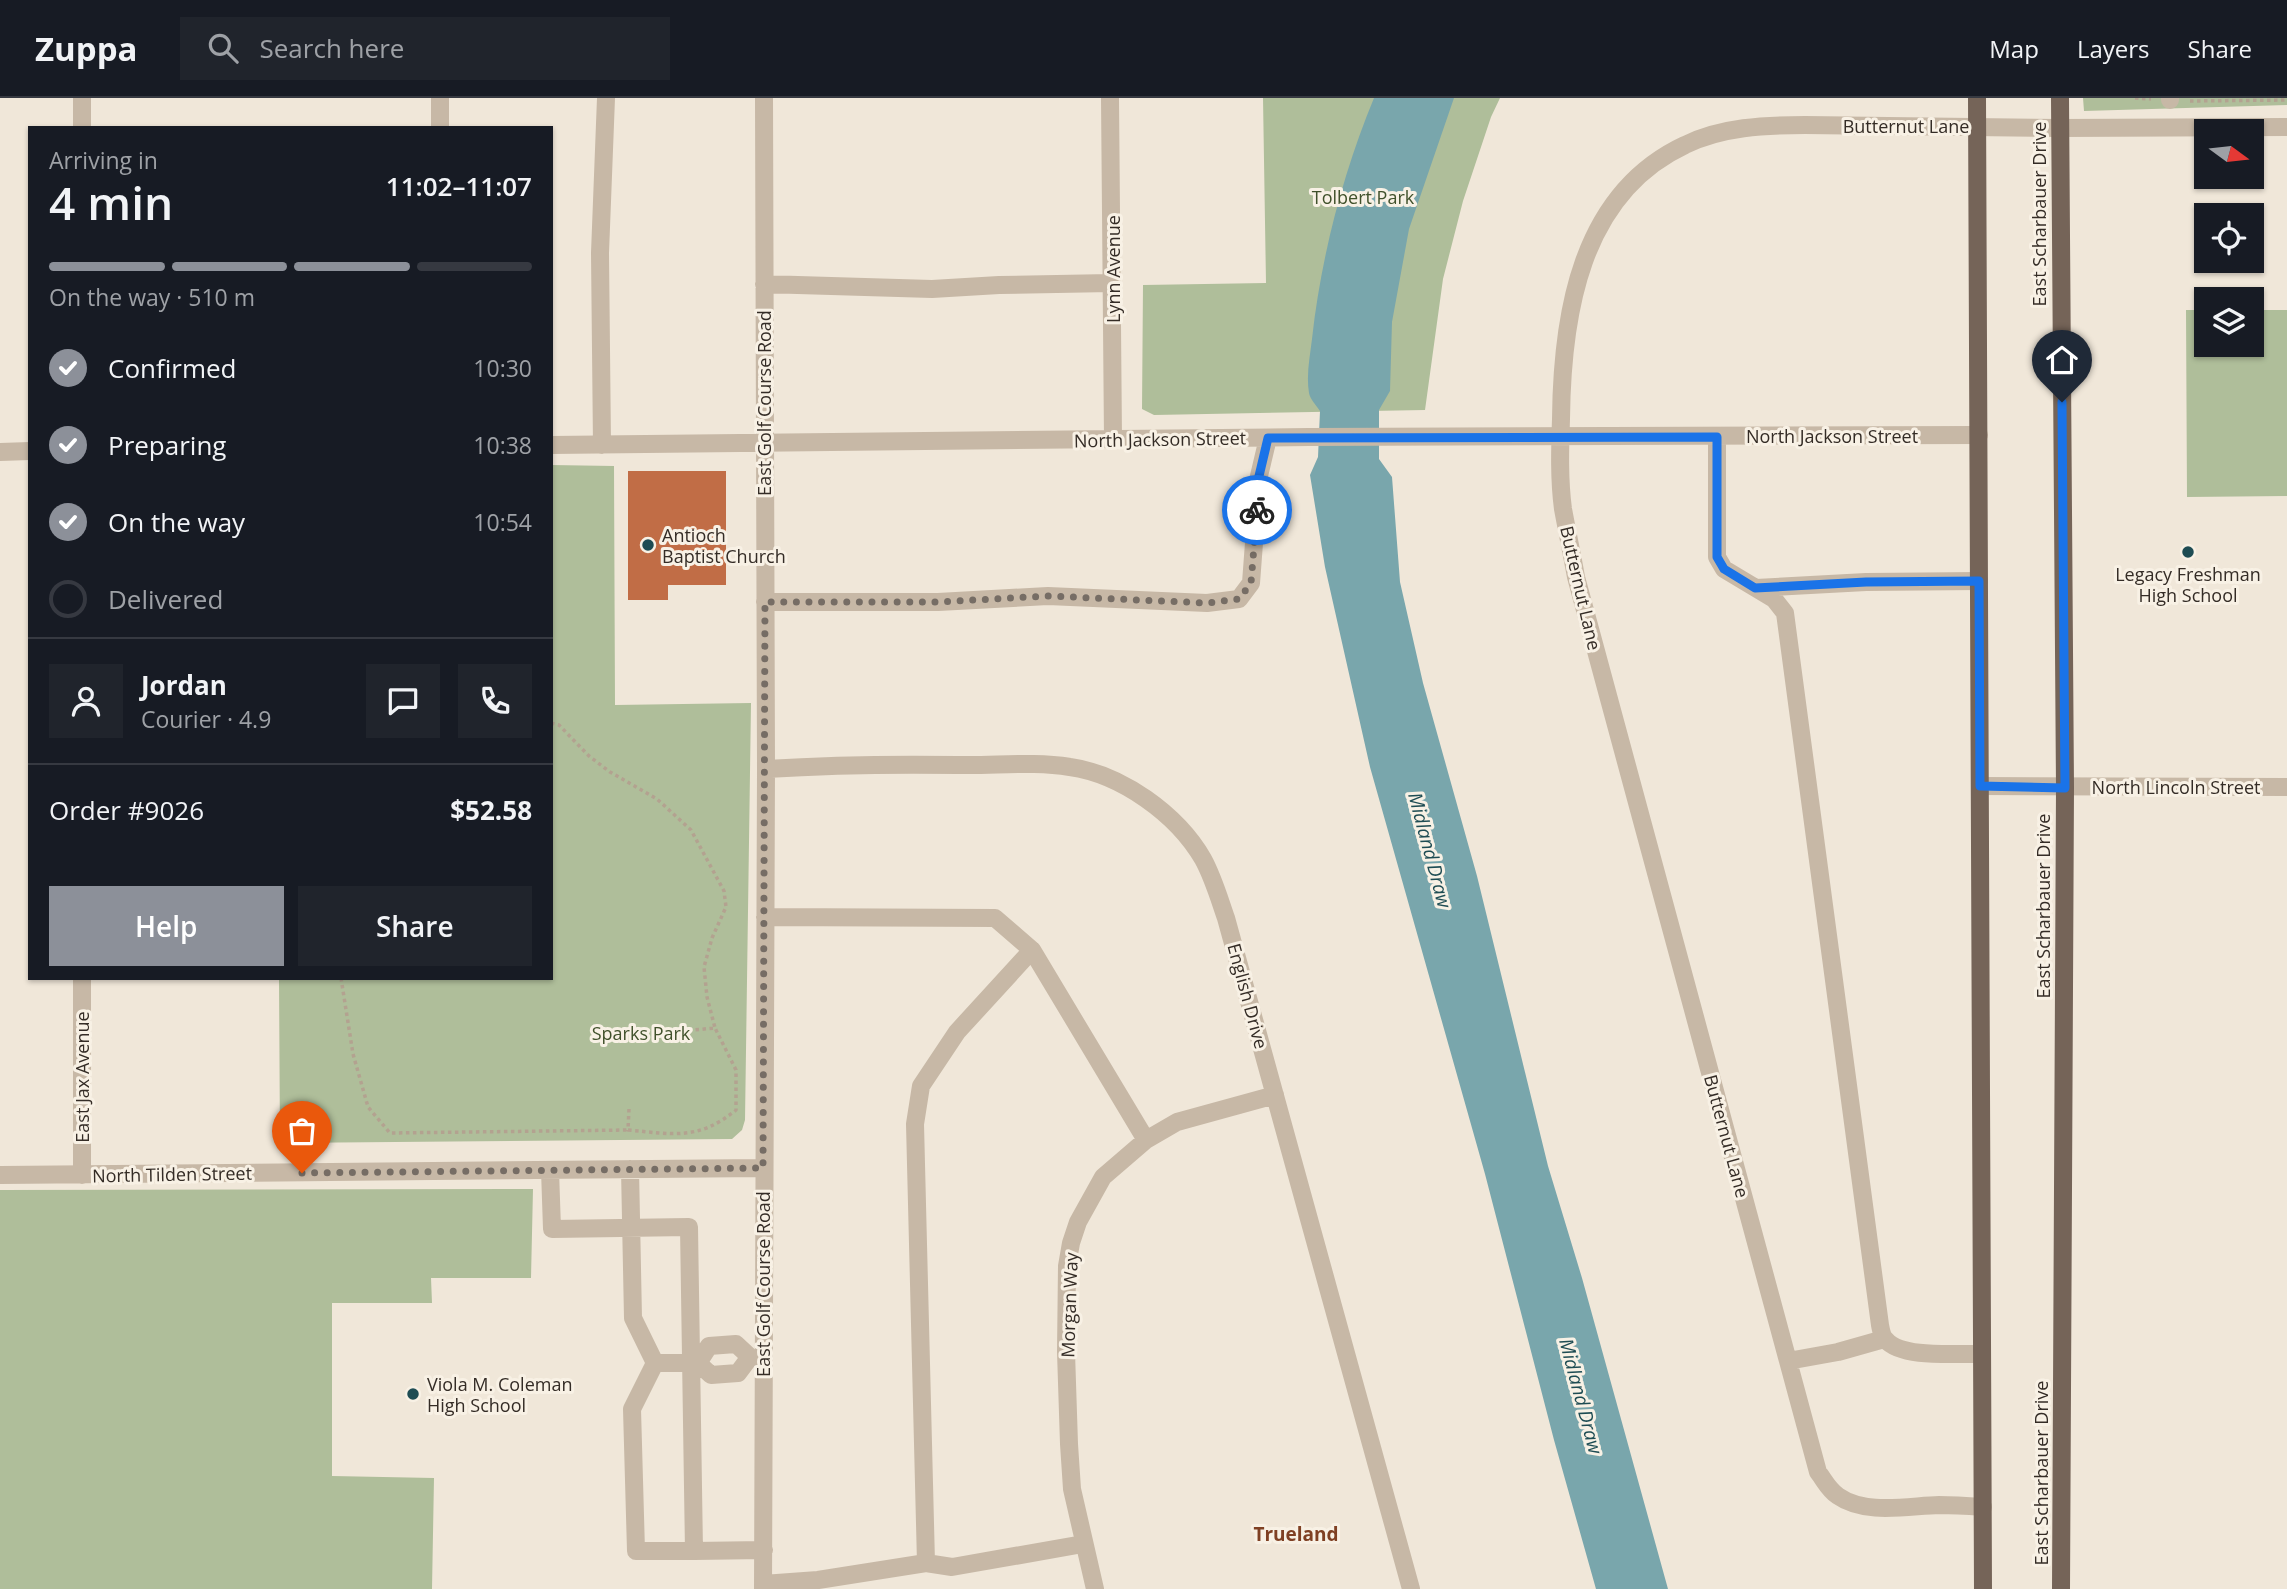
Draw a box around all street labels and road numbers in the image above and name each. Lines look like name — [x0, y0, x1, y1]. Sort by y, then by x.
street label: Butternut Lane — [1843, 114, 1969, 138]
street label: East Scharbauer Drive — [2027, 122, 2051, 306]
street label: Lynn Avenue — [1101, 215, 1125, 323]
street label: East Golf Course Road — [752, 310, 776, 496]
street label: North Jackson Street — [1746, 424, 1918, 448]
street label: North Jackson Street — [1074, 425, 1246, 453]
street label: Butternut Lane — [1555, 524, 1607, 652]
street label: North Lincoln Street — [2092, 775, 2260, 799]
street label: East Scharbauer Drive — [2031, 814, 2055, 998]
street label: English Drive — [1222, 941, 1274, 1051]
street label: East Jax Avenue — [70, 1011, 94, 1143]
street label: Butternut Lane — [1699, 1072, 1755, 1200]
street label: North Tilden Street — [92, 1161, 252, 1187]
street label: East Golf Course Road — [751, 1191, 775, 1377]
street label: Morgan Way — [1055, 1251, 1083, 1358]
street label: East Scharbauer Drive — [2029, 1381, 2053, 1565]

